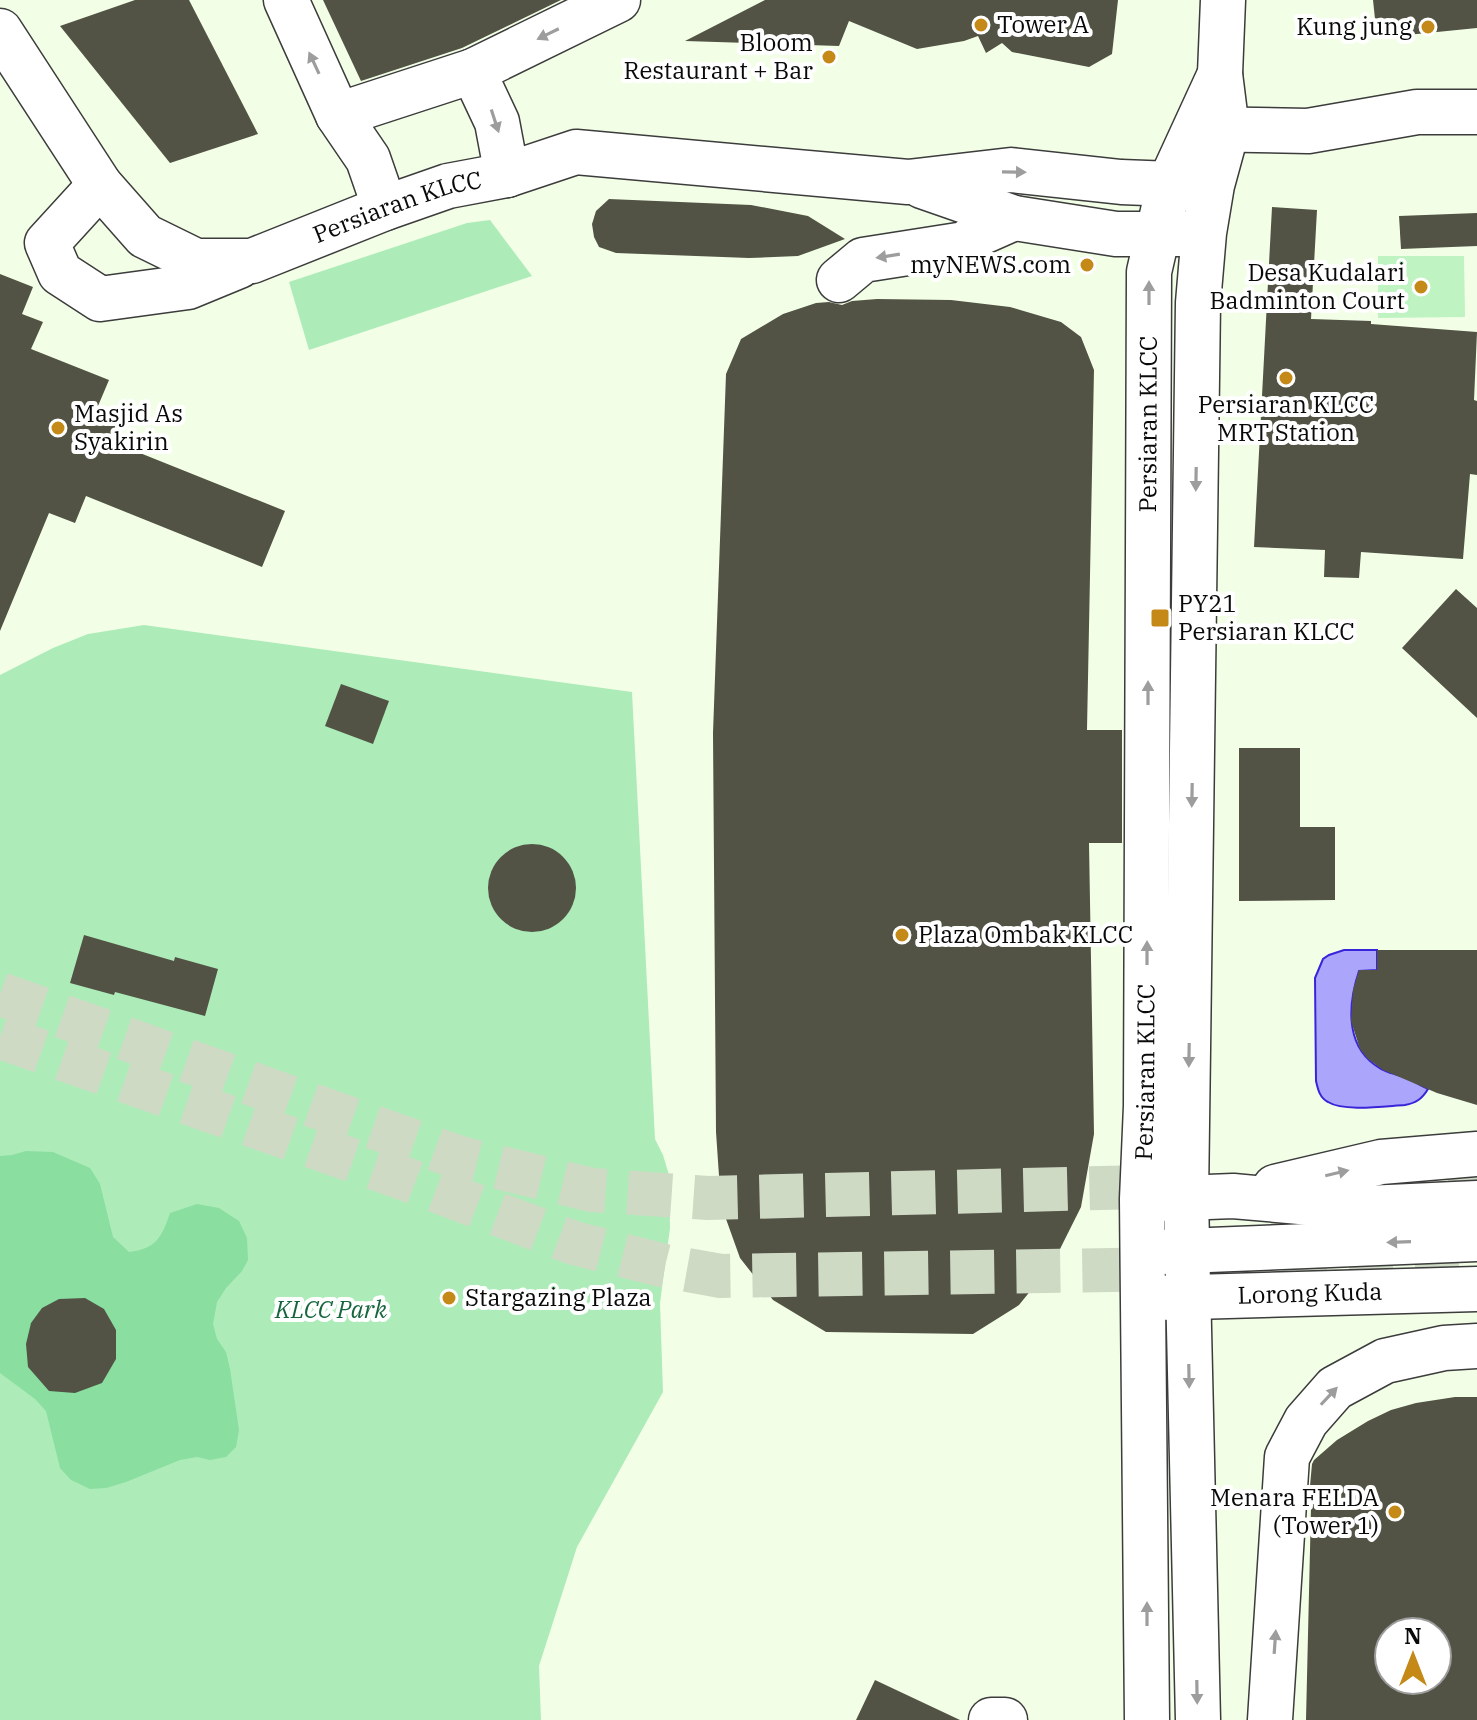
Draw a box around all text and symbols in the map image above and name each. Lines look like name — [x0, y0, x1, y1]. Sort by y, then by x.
place label: Tower A — [997, 8, 1089, 40]
place label: Kung jung — [1296, 10, 1412, 42]
marker: Tower A — [972, 16, 990, 34]
marker: Kung jung — [1419, 18, 1437, 36]
place label: Bloom Restaurant + Bar — [624, 26, 813, 86]
one-way arrow — [536, 27, 559, 41]
marker: Bloom Restaurant + Bar — [820, 48, 838, 66]
one-way arrow — [308, 51, 321, 75]
one-way arrow — [489, 109, 502, 133]
street label: Persiaran KLCC — [308, 163, 484, 250]
one-way arrow — [1001, 166, 1027, 178]
place label: myNEWS.com — [910, 248, 1071, 280]
one-way arrow — [875, 250, 900, 263]
marker: myNEWS.com — [1078, 256, 1096, 274]
place label: Desa Kudalari Badminton Court — [1209, 256, 1405, 316]
marker: Desa Kudalari Badminton Court — [1412, 278, 1430, 296]
one-way arrow — [1143, 280, 1155, 305]
street label: Persiaran KLCC — [1131, 336, 1164, 513]
marker: Persiaran KLCC MRT Station — [1277, 369, 1295, 387]
place label: Persiaran KLCC MRT Station — [1198, 388, 1374, 448]
place label: Masjid As Syakirin — [74, 397, 183, 457]
marker: Masjid As Syakirin — [49, 419, 67, 437]
one-way arrow — [1189, 467, 1202, 492]
place label: PY21 Persiaran KLCC — [1178, 587, 1355, 647]
marker: PY21 Persiaran KLCC — [1149, 607, 1171, 629]
one-way arrow — [1142, 680, 1154, 705]
one-way arrow — [1186, 783, 1198, 808]
place label: Plaza Ombak KLCC — [918, 918, 1133, 950]
marker: Plaza Ombak KLCC — [893, 926, 911, 944]
one-way arrow — [1141, 940, 1153, 965]
street label: Persiaran KLCC — [1127, 984, 1161, 1161]
one-way arrow — [1183, 1043, 1195, 1068]
one-way arrow — [1324, 1166, 1349, 1178]
one-way arrow — [1386, 1236, 1411, 1249]
street label: Lorong Kuda — [1237, 1275, 1383, 1311]
place label: Stargazing Plaza — [465, 1281, 652, 1313]
marker: Stargazing Plaza — [440, 1289, 458, 1307]
park label: KLCC Park — [274, 1293, 387, 1325]
one-way arrow — [1182, 1364, 1195, 1389]
one-way arrow — [1319, 1387, 1337, 1406]
place label: Menara FELDA (Tower 1) — [1210, 1481, 1380, 1541]
marker: Menara FELDA (Tower 1) — [1386, 1503, 1404, 1521]
one-way arrow — [1140, 1601, 1153, 1626]
north arrow — [1373, 1616, 1453, 1696]
text: N — [1404, 1621, 1422, 1650]
one-way arrow — [1269, 1629, 1282, 1654]
one-way arrow — [1191, 1679, 1203, 1705]

